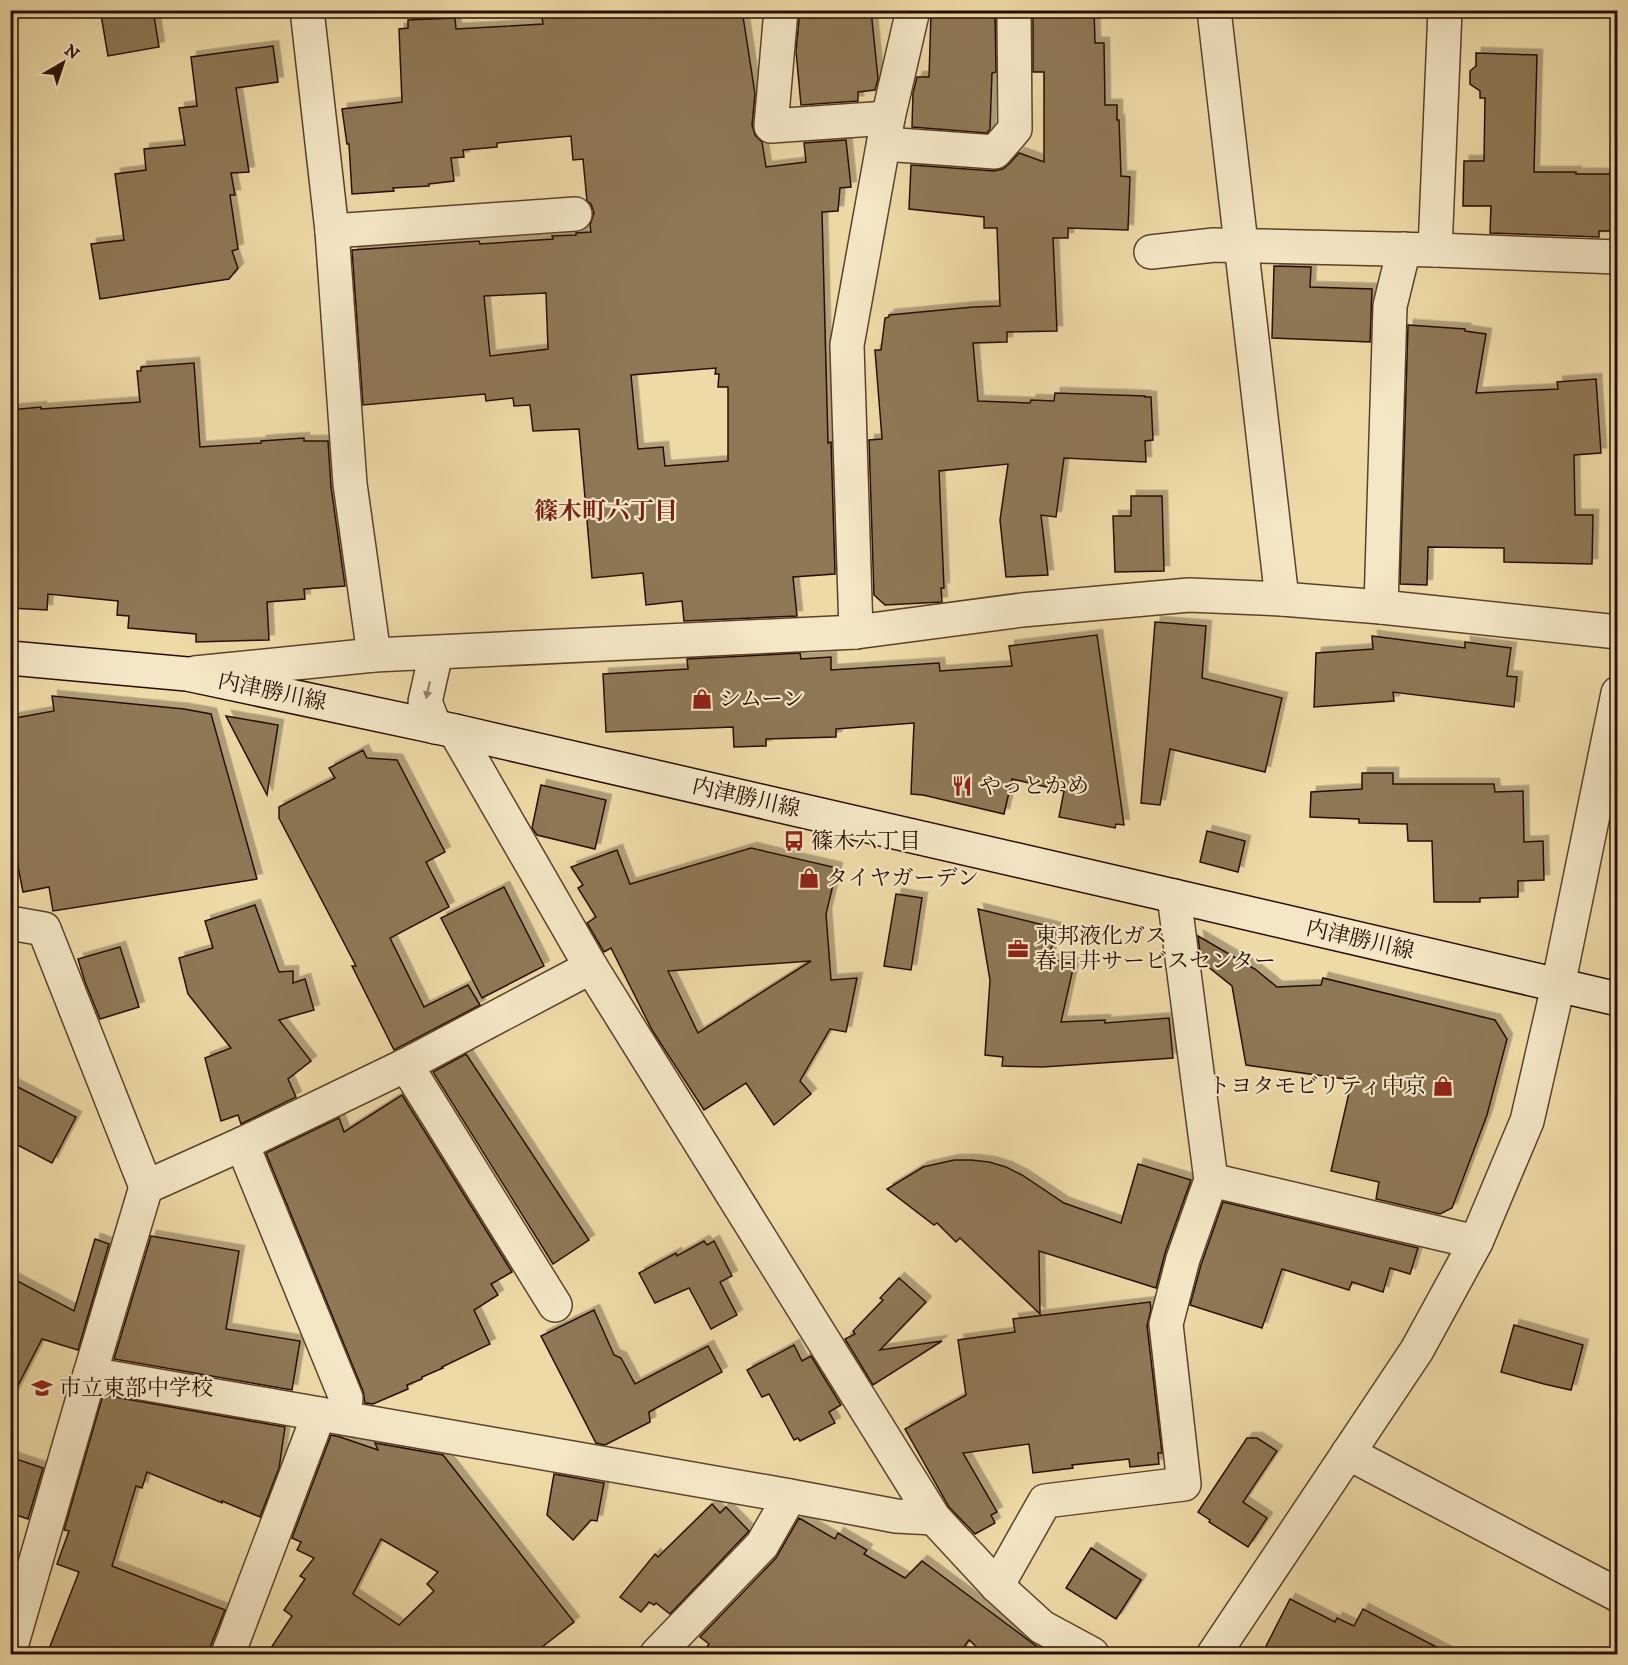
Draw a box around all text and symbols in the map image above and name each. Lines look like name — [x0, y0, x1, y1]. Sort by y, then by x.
north arrow — [33, 33, 93, 93]
text: N — [60, 40, 83, 64]
district label: 篠木町六丁目 — [534, 497, 678, 527]
street label: 内津勝川線 — [215, 667, 329, 717]
one-way arrow — [423, 681, 432, 700]
place label: シムーン — [719, 686, 805, 713]
shop icon: シムーン — [690, 687, 714, 711]
street label: 内津勝川線 — [689, 772, 803, 824]
place label: やっとかめ — [979, 773, 1089, 800]
restaurant icon: やっとかめ — [950, 774, 974, 798]
place label: 篠木六丁目 — [811, 828, 921, 855]
bus stop icon: 篠木六丁目 — [782, 829, 806, 853]
place label: タイヤガーデン — [826, 865, 979, 892]
shop icon: タイヤガーデン — [797, 866, 821, 890]
street label: 内津勝川線 — [1303, 914, 1417, 966]
place label: 東邦液化ガス 春日井サービスセンター — [1035, 923, 1276, 975]
office icon: 東邦液化ガス 春日井サービスセンター — [1006, 937, 1030, 961]
place label: トヨタモビリティ中京 — [1208, 1073, 1426, 1100]
shop icon: トヨタモビリティ中京 — [1431, 1074, 1455, 1098]
place label: 市立東部中学校 — [59, 1375, 213, 1402]
school or university icon: 市立東部中学校 — [30, 1376, 54, 1400]

